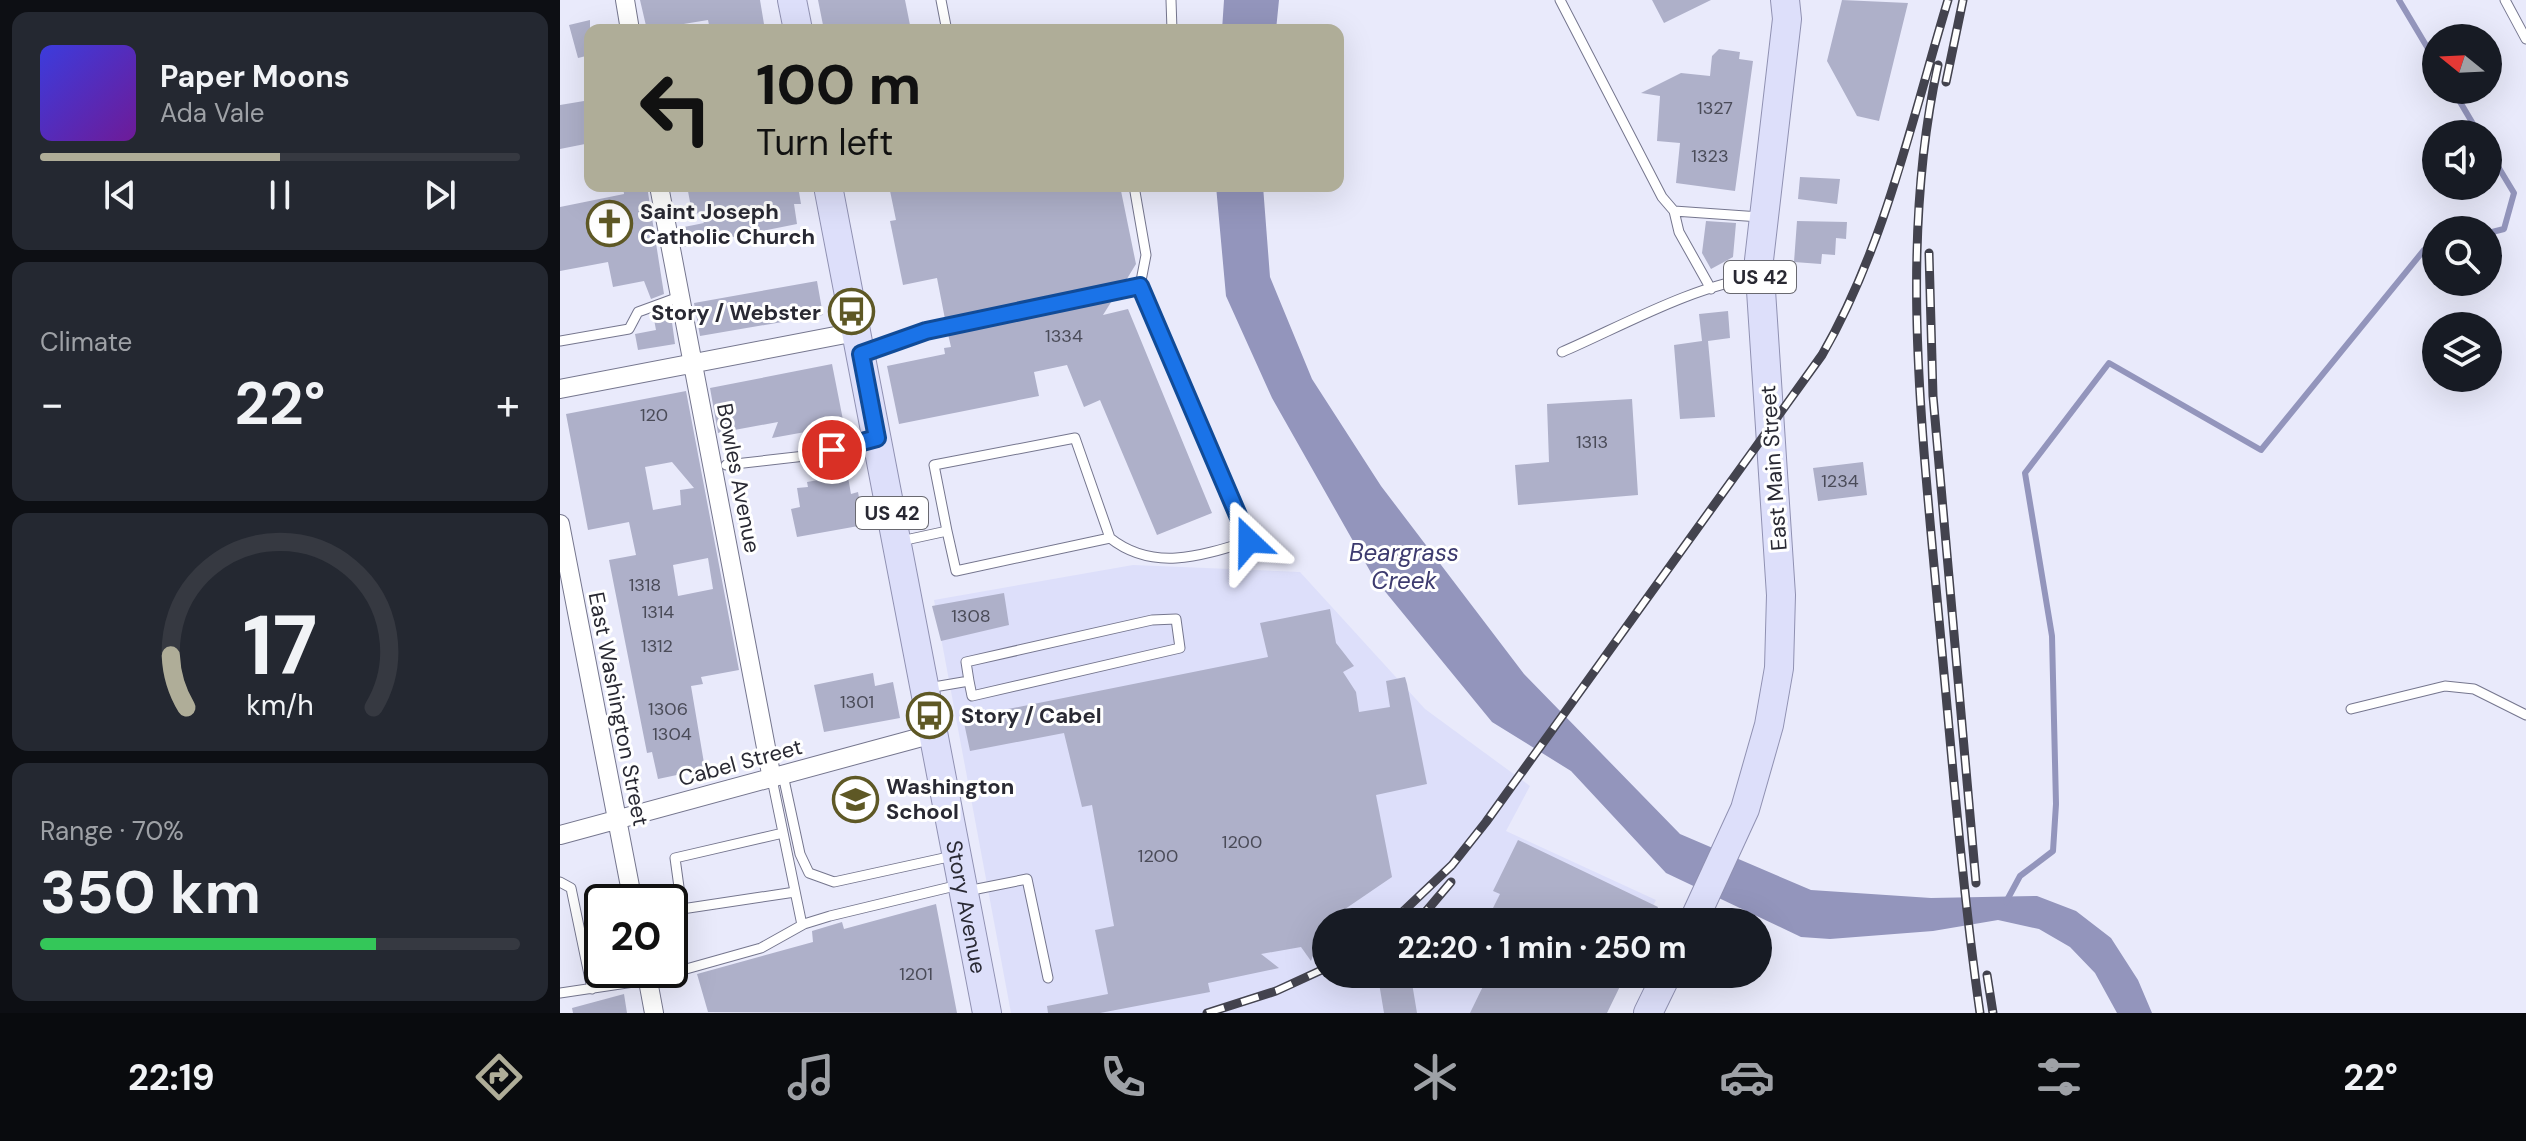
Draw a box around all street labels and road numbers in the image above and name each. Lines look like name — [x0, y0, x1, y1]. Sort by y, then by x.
road number: US 42 — [1724, 261, 1796, 293]
street label: East Main Street — [1753, 384, 1794, 552]
street label: Bowles Avenue — [710, 401, 767, 555]
road number: US 42 — [856, 497, 928, 529]
street label: East Washington Street — [582, 590, 655, 829]
street label: Cabel Street — [675, 732, 805, 793]
street label: Story Avenue — [939, 838, 993, 976]

